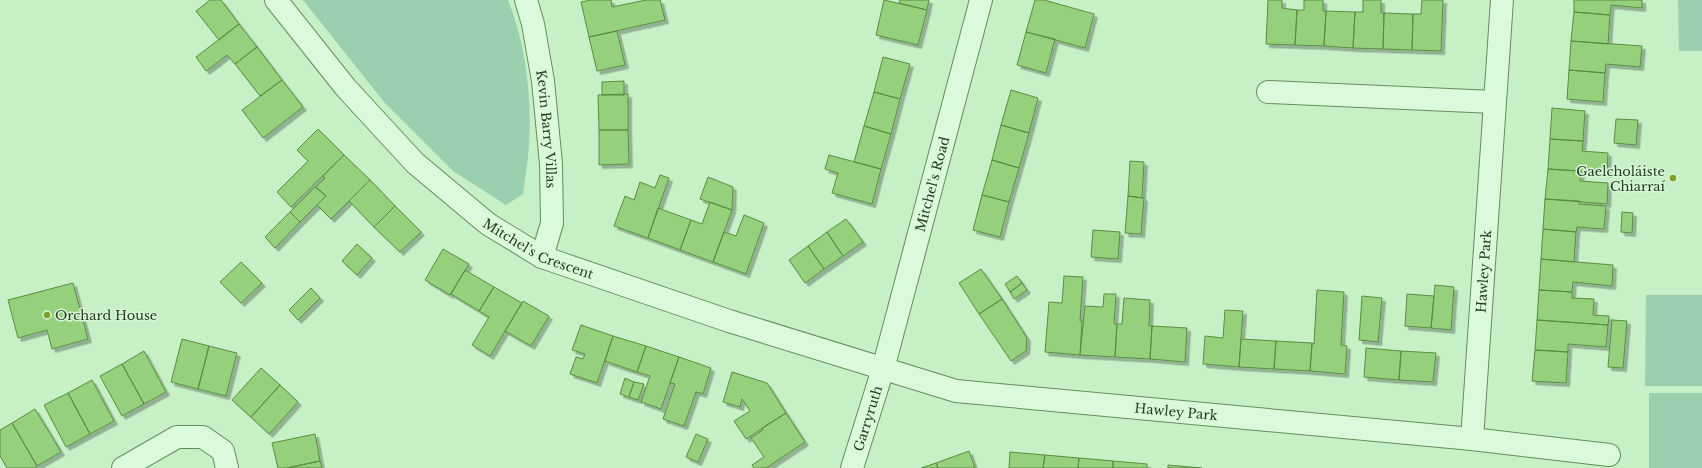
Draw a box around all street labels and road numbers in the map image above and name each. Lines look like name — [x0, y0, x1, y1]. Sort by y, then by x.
street label: Kevin Barry Villas — [533, 68, 560, 188]
street label: Mitchel's Road — [911, 134, 953, 234]
street label: Mitchel's Crescent — [480, 215, 596, 283]
street label: Hawley Park — [1472, 229, 1495, 314]
street label: Garryruth — [849, 383, 886, 453]
street label: Hawley Park — [1134, 399, 1218, 424]

